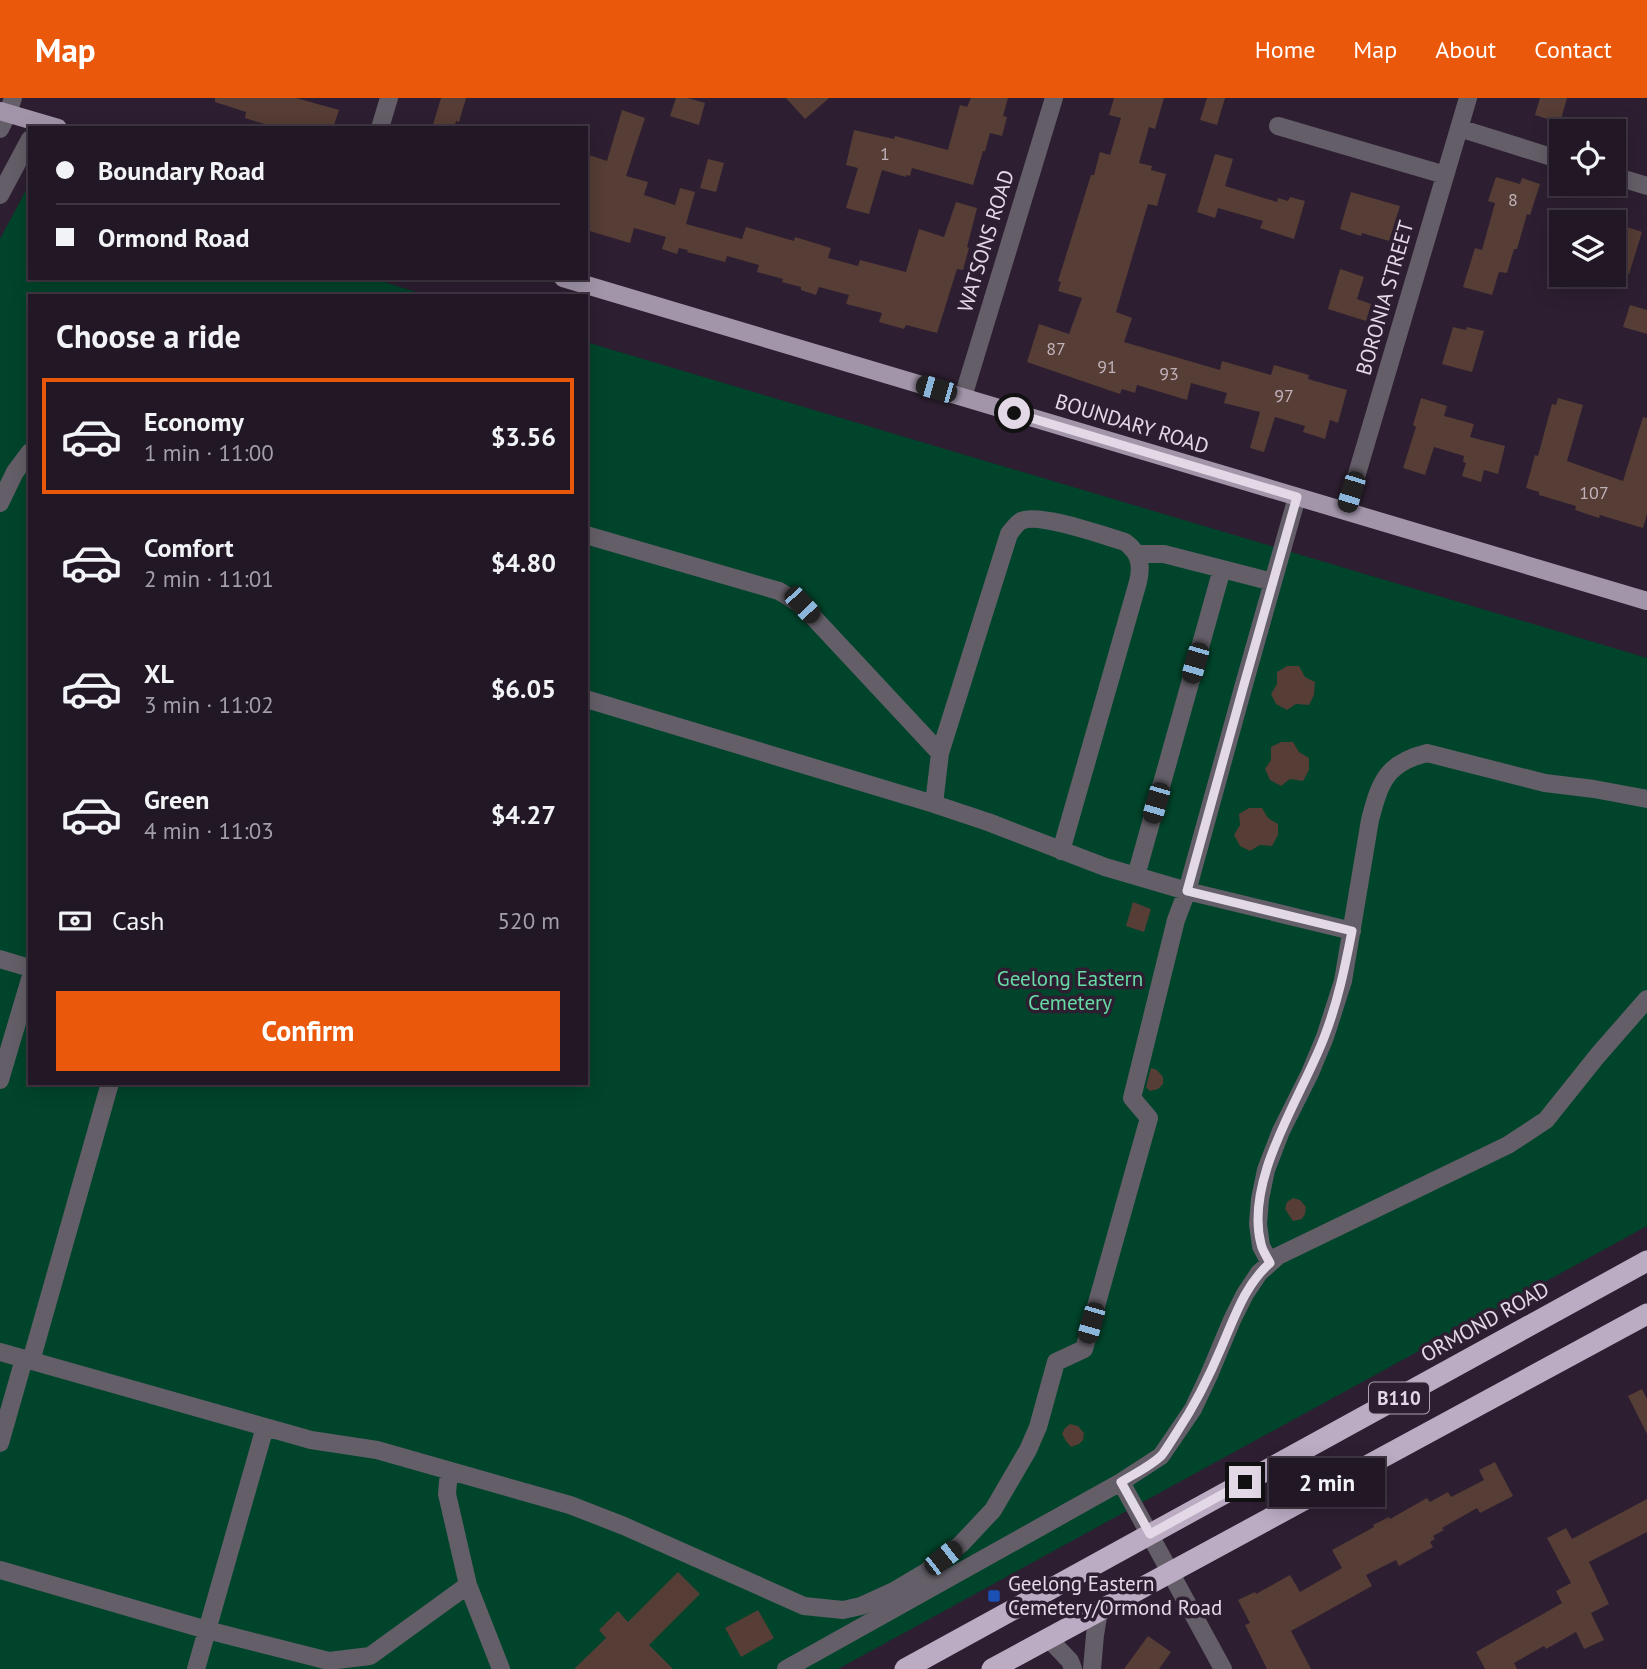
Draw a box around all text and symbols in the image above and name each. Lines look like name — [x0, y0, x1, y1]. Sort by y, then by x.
text: Map — [35, 28, 96, 71]
text: Home — [1255, 34, 1315, 65]
text: Map — [1353, 34, 1397, 65]
text: About — [1435, 34, 1496, 65]
text: Contact — [1534, 34, 1612, 65]
map controls — [1549, 119, 1626, 287]
button: locate — [1549, 119, 1626, 196]
house number: 1 — [880, 142, 890, 165]
text: Boundary Road — [98, 154, 265, 187]
street label: WATSONS ROAD — [951, 167, 1020, 315]
house number: 8 — [1508, 188, 1518, 211]
button: layers — [1549, 210, 1626, 287]
street label: BORONIA STREET — [1350, 217, 1420, 378]
text: Ormond Road — [98, 221, 249, 254]
text: Choose a ride — [56, 315, 241, 357]
house number: 87 — [1046, 337, 1066, 360]
house number: 91 — [1097, 355, 1117, 378]
house number: 93 — [1159, 362, 1179, 385]
car — [913, 373, 960, 405]
house number: 97 — [1274, 384, 1294, 407]
street label: BOUNDARY ROAD — [1052, 387, 1212, 460]
route start — [998, 397, 1030, 429]
icon: car — [60, 405, 123, 468]
text: Economy — [144, 405, 244, 438]
text: $3.56 — [491, 420, 556, 453]
text: 1 min · 11:00 — [144, 438, 274, 467]
car — [1335, 469, 1368, 515]
house number: 107 — [1579, 481, 1609, 504]
icon: car — [60, 531, 123, 594]
text: Comfort — [144, 531, 234, 564]
text: $4.80 — [491, 546, 556, 579]
text: 2 min · 11:01 — [144, 564, 274, 593]
car — [780, 582, 825, 628]
car — [1180, 640, 1211, 686]
icon: car — [60, 657, 123, 720]
text: XL — [144, 657, 174, 690]
text: $6.05 — [491, 672, 556, 705]
text: 3 min · 11:02 — [144, 690, 274, 719]
car — [1141, 780, 1172, 826]
icon: car — [60, 783, 123, 846]
text: Green — [144, 783, 209, 816]
text: $4.27 — [491, 798, 556, 831]
text: 4 min · 11:03 — [144, 816, 274, 845]
icon: cash — [56, 902, 94, 940]
text: Cash — [112, 904, 164, 937]
text: 520 m — [498, 906, 560, 935]
park label: Geelong Eastern Cemetery — [997, 965, 1143, 1016]
button: Confirm — [56, 991, 560, 1071]
street label: ORMOND ROAD — [1416, 1275, 1554, 1368]
car — [1076, 1300, 1107, 1346]
road number: B110 — [1369, 1382, 1429, 1414]
callout: 2 min — [1270, 1458, 1385, 1506]
route end — [1229, 1466, 1261, 1498]
text: 2 min — [1299, 1468, 1355, 1497]
car — [920, 1537, 967, 1579]
place label: Geelong Eastern Cemetery/Ormond Road — [1008, 1570, 1222, 1621]
marker: Geelong Eastern Cemetery/Ormond Road — [986, 1588, 1002, 1604]

